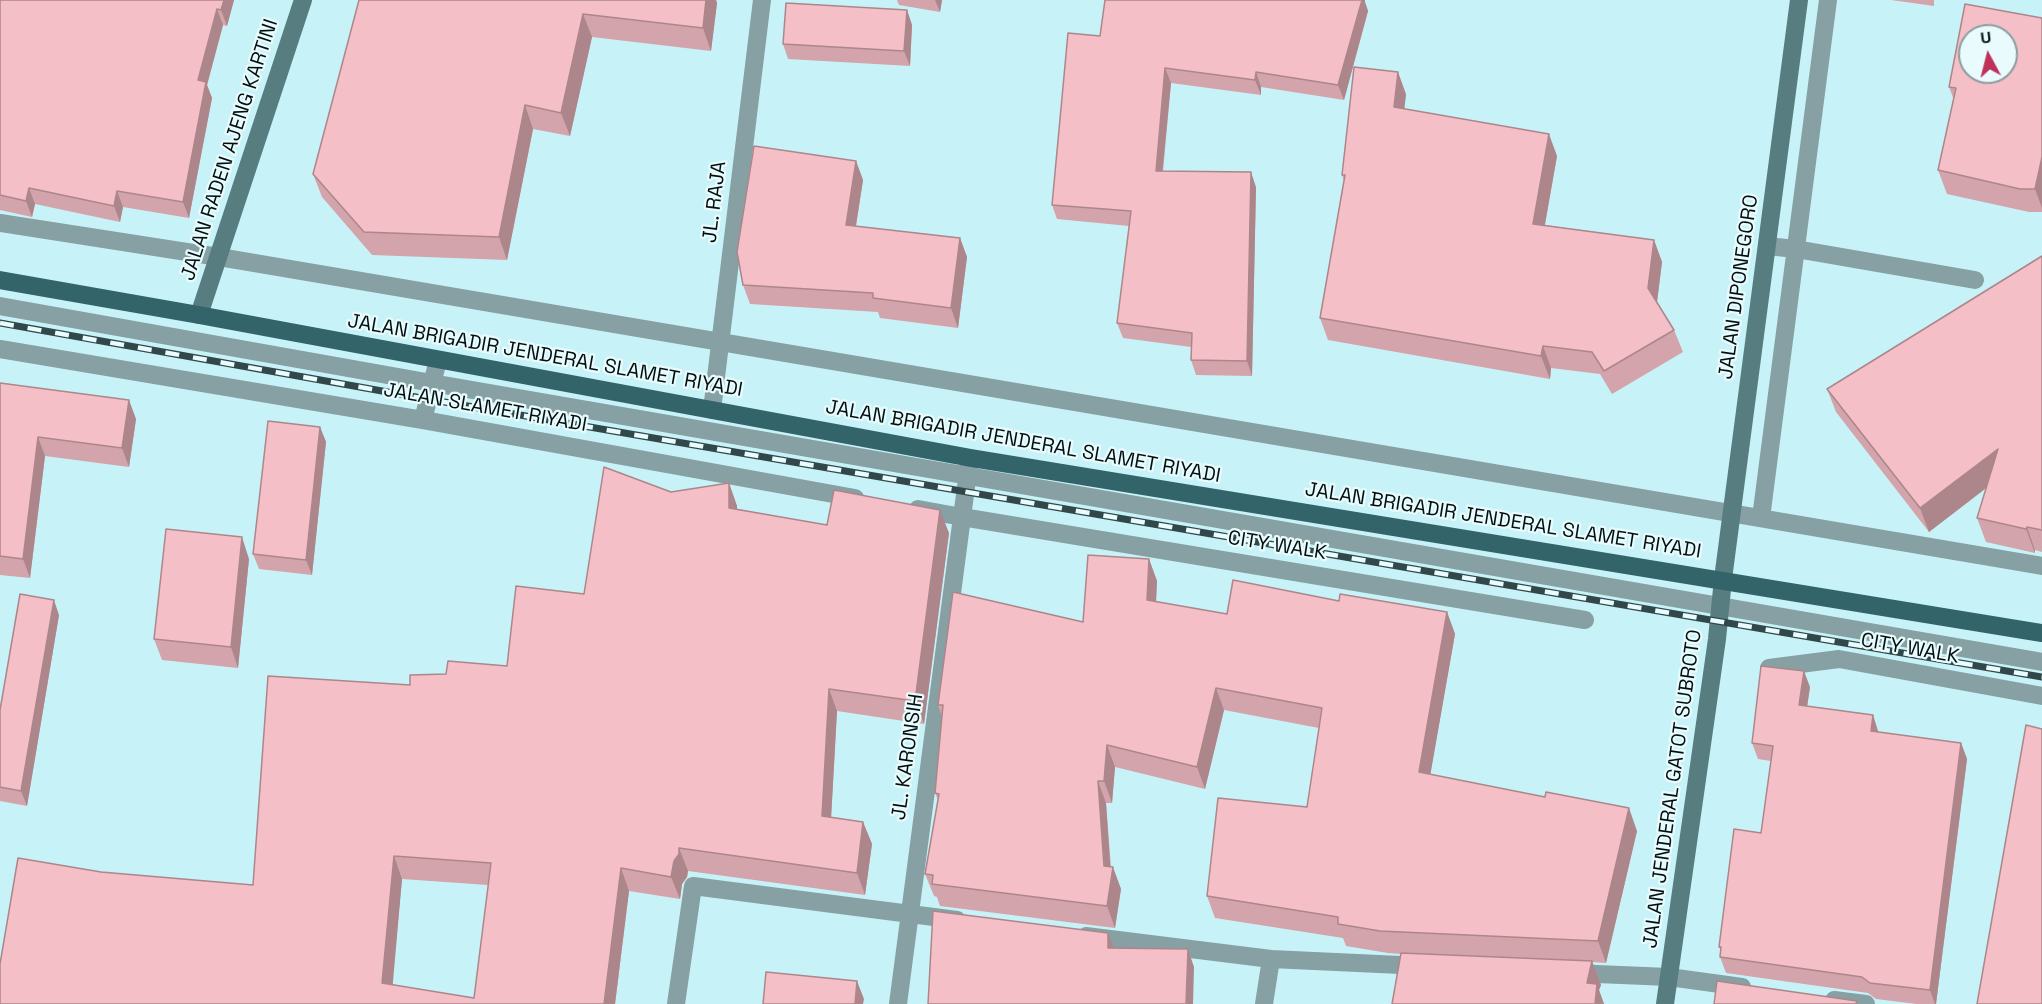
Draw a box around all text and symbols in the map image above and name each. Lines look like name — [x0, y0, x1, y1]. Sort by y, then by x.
street label: JALAN RADEN AJENG KARTINI — [176, 16, 284, 284]
north arrow — [1958, 24, 2018, 84]
text: U — [1979, 27, 1993, 49]
street label: JL. RAJA — [698, 160, 732, 244]
street label: JALAN DIPONEGORO — [1714, 193, 1764, 381]
street label: JALAN BRIGADIR JENDERAL SLAMET RIYADI — [346, 309, 744, 403]
street label: JALAN SLAMET RIYADI — [382, 378, 588, 438]
street label: JALAN BRIGADIR JENDERAL SLAMET RIYADI — [824, 395, 1222, 489]
street label: JALAN BRIGADIR JENDERAL SLAMET RIYADI — [1303, 478, 1703, 564]
street label: CITY WALK — [1226, 526, 1328, 566]
street label: JALAN JENDERAL GATOT SUBROTO — [1639, 628, 1707, 950]
street label: CITY WALK — [1859, 629, 1961, 669]
street label: JL. KARONSIH — [887, 692, 929, 822]

